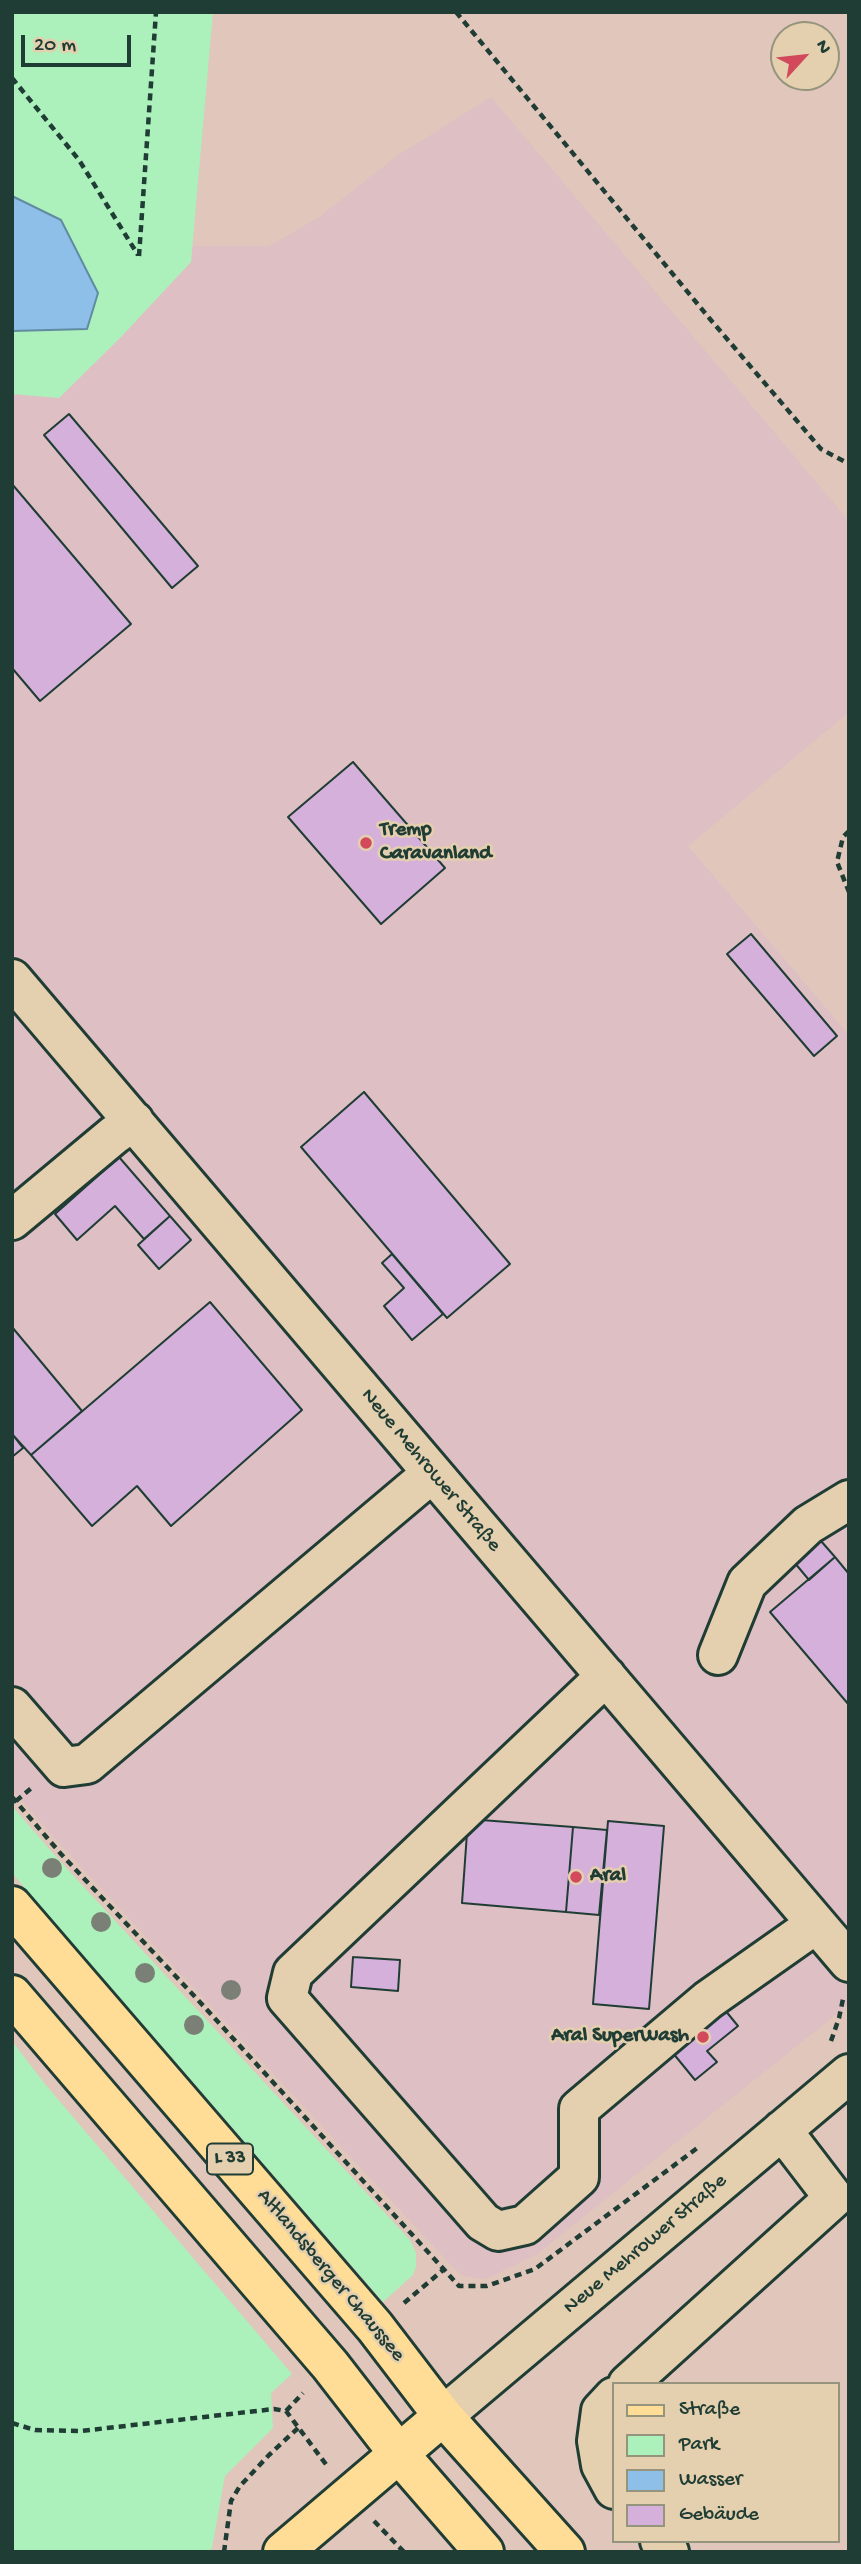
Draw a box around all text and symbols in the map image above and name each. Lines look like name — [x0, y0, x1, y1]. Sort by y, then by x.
scale bar — [24, 21, 135, 65]
north arrow — [770, 21, 840, 91]
text: 20 m — [34, 34, 76, 59]
text: N — [809, 36, 835, 58]
place label: Tremp Caravanland — [380, 818, 492, 868]
marker: Tremp Caravanland — [358, 835, 374, 851]
street label: Neue Mehrower Straße — [354, 1384, 506, 1558]
place label: Aral — [590, 1864, 626, 1890]
marker: Aral — [568, 1869, 584, 1885]
place label: Aral SuperWash — [551, 2024, 689, 2050]
marker: Aral SuperWash — [695, 2029, 711, 2045]
road number: L 33 — [207, 2144, 253, 2174]
street label: Neue Mehrower Straße — [559, 2169, 733, 2321]
street label: Altlandsberger Chaussee — [250, 2185, 410, 2367]
legend — [612, 2382, 840, 2543]
text: Straße — [679, 2398, 740, 2423]
text: Park — [679, 2433, 719, 2458]
text: Wasser — [679, 2468, 742, 2493]
text: Gebäude — [679, 2503, 759, 2528]

